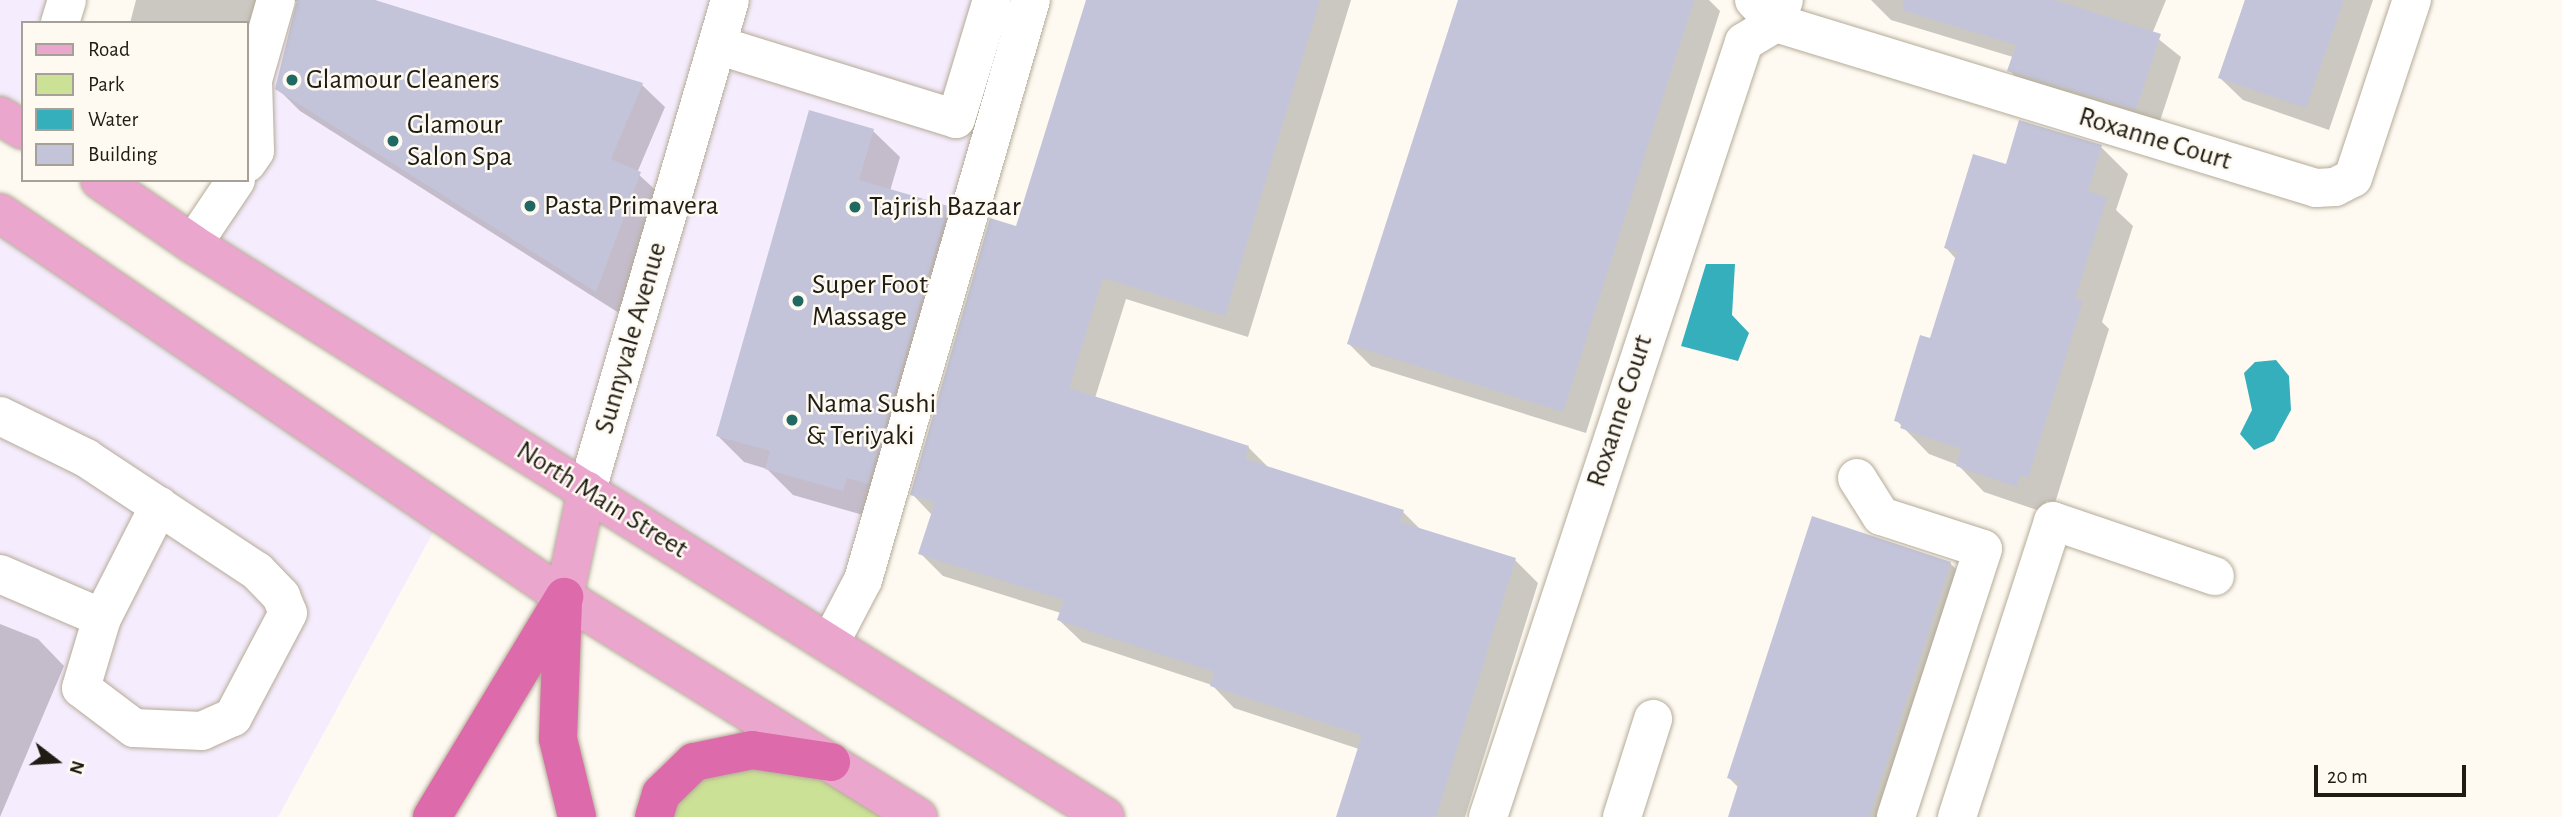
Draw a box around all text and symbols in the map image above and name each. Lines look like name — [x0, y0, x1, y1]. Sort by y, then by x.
legend — [21, 21, 248, 182]
text: Road — [88, 39, 130, 60]
place label: Glamour Cleaners — [306, 63, 500, 97]
marker: Glamour Cleaners — [284, 72, 300, 88]
text: Park — [88, 74, 124, 95]
street label: Roxanne Court — [2075, 100, 2235, 178]
place label: Glamour Salon Spa — [407, 108, 512, 174]
text: Water — [88, 109, 138, 130]
marker: Glamour Salon Spa — [385, 133, 401, 149]
text: Building — [88, 144, 157, 165]
place label: Pasta Primavera — [544, 189, 719, 223]
place label: Tajrish Bazaar — [869, 190, 1021, 224]
marker: Pasta Primavera — [522, 198, 538, 214]
marker: Tajrish Bazaar — [847, 199, 863, 215]
street label: Sunnyvale Avenue — [588, 238, 674, 438]
place label: Super Foot Massage — [812, 268, 928, 334]
marker: Super Foot Massage — [790, 293, 806, 309]
street label: Roxanne Court — [1580, 331, 1660, 491]
place label: Nama Sushi & Teriyaki — [806, 387, 936, 453]
marker: Nama Sushi & Teriyaki — [784, 412, 800, 428]
street label: North Main Street — [510, 434, 694, 566]
north arrow — [21, 726, 91, 796]
scale bar — [2317, 750, 2469, 794]
text: N — [66, 758, 88, 776]
text: 20 m — [2327, 766, 2368, 787]

